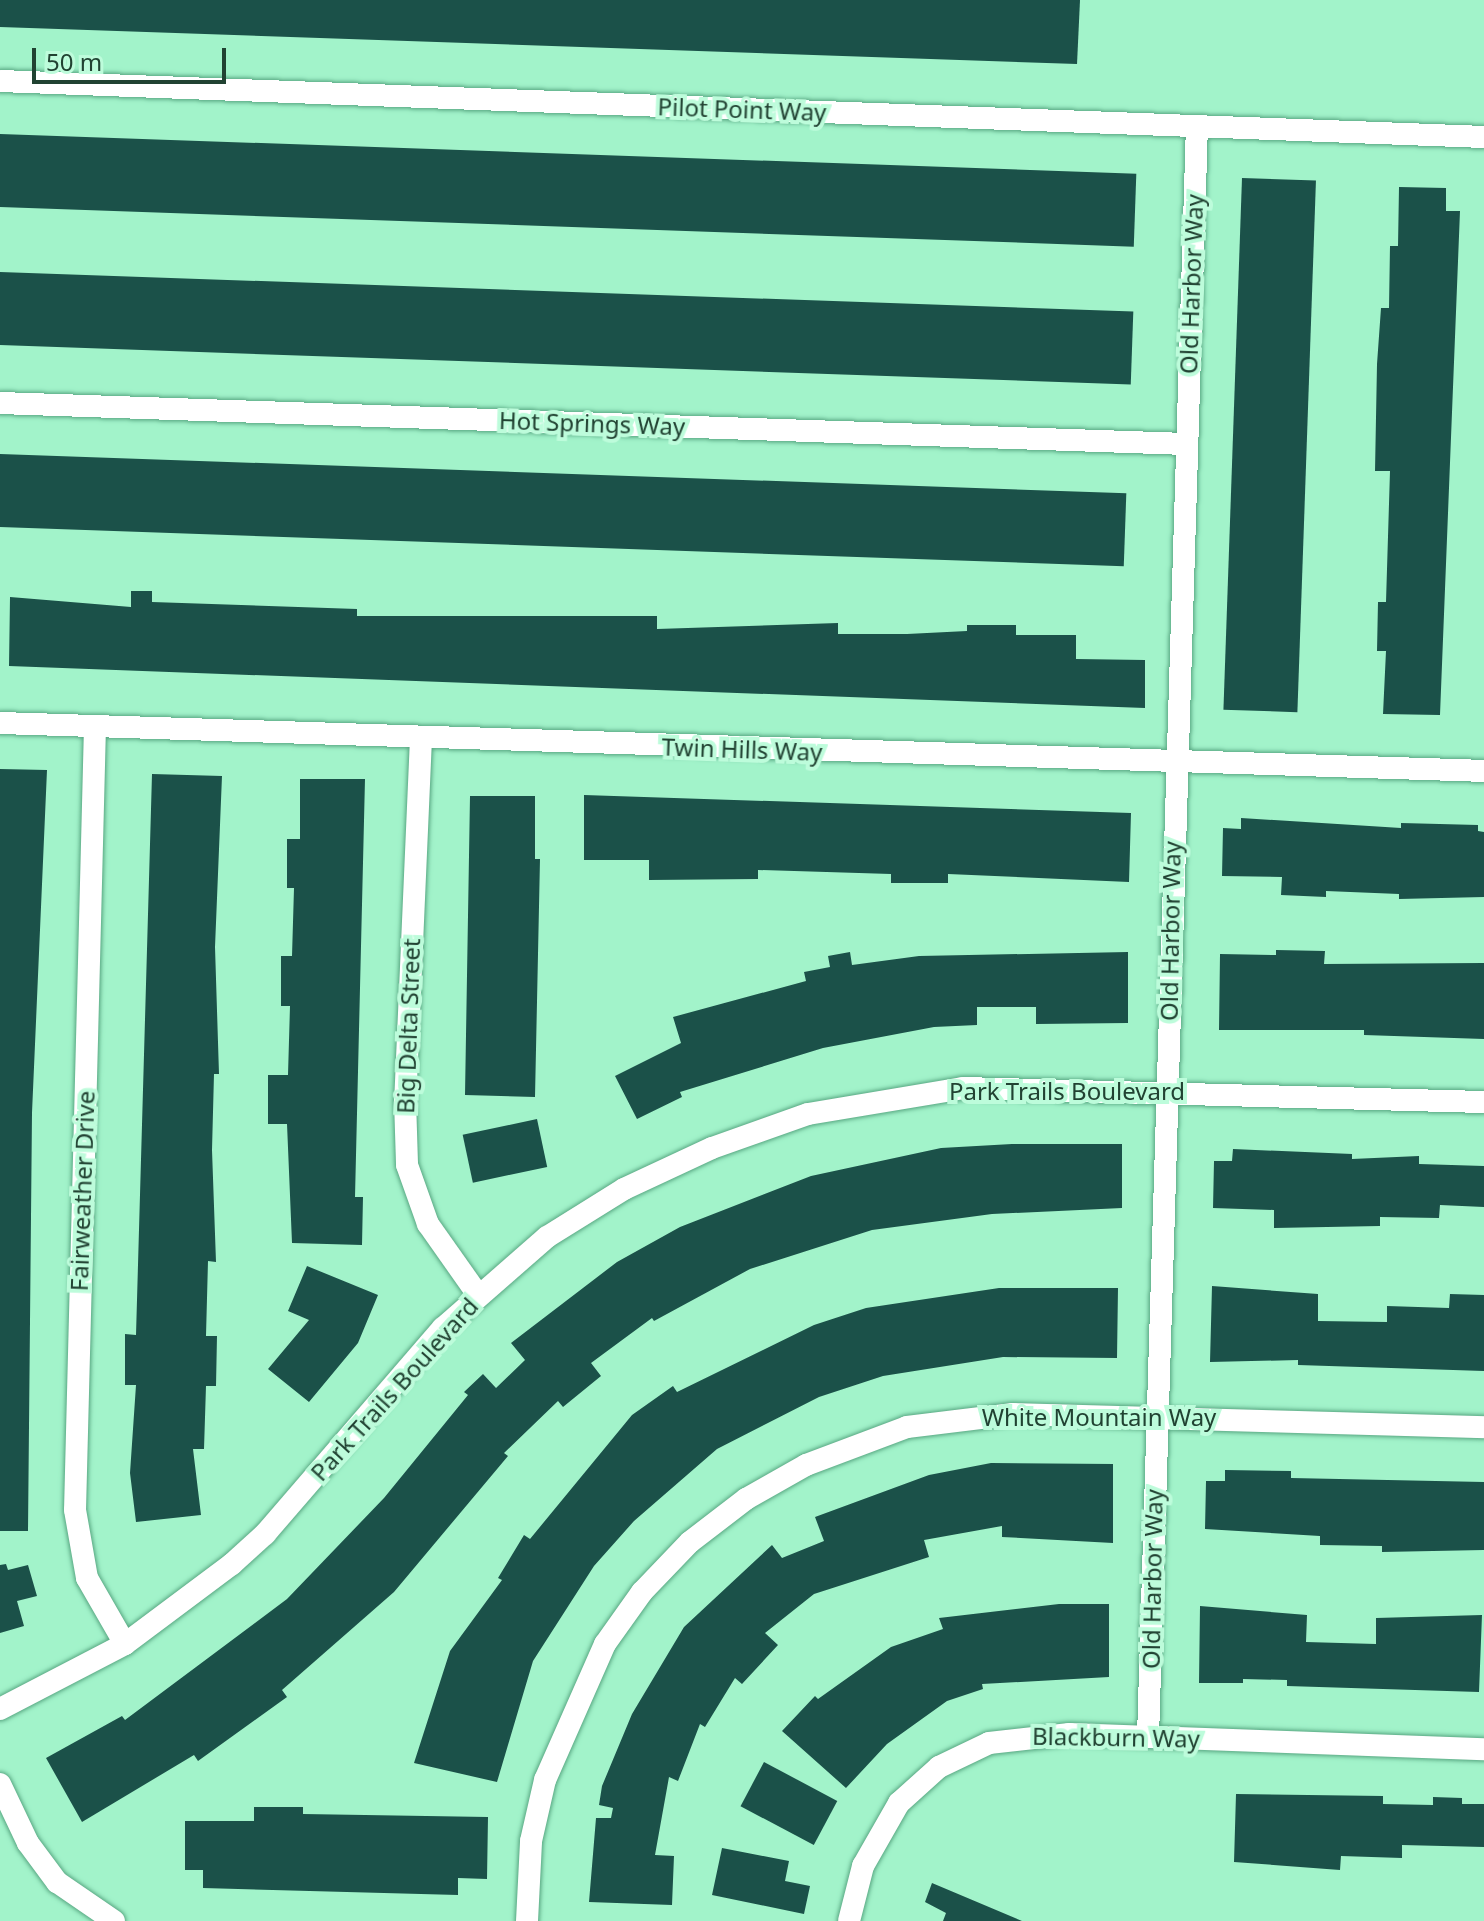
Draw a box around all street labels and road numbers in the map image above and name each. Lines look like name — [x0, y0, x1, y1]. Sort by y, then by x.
street label: Pilot Point Way — [657, 92, 827, 126]
street label: Old Harbor Way — [1173, 194, 1209, 374]
street label: Hot Springs Way — [498, 405, 686, 441]
street label: Twin Hills Way — [661, 732, 823, 766]
street label: Old Harbor Way — [1154, 841, 1186, 1021]
street label: Big Delta Street — [391, 938, 425, 1114]
street label: Park Trails Boulevard — [949, 1077, 1185, 1105]
street label: Fairweather Drive — [64, 1090, 100, 1292]
street label: Park Trails Boulevard — [304, 1292, 484, 1486]
street label: White Mountain Way — [982, 1403, 1216, 1431]
street label: Old Harbor Way — [1136, 1489, 1168, 1669]
street label: Blackburn Way — [1032, 1721, 1200, 1753]

